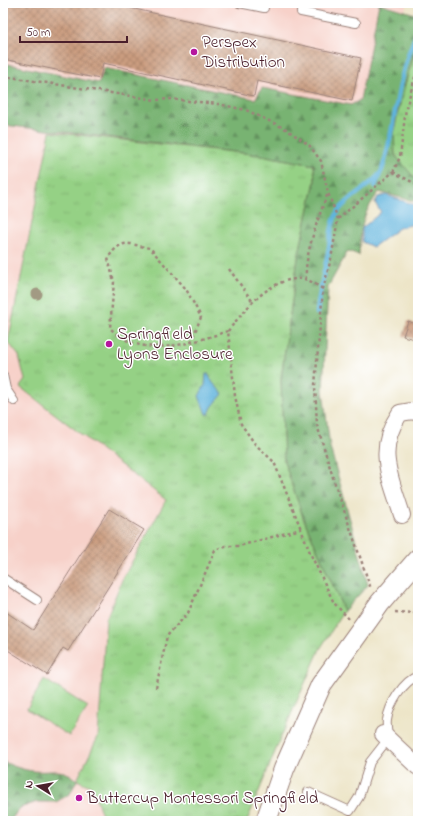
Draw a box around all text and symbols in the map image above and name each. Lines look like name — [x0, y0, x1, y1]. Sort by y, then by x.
scale bar — [20, 18, 127, 44]
text: 50 m — [26, 24, 50, 42]
place label: Perspex Distribution — [201, 30, 285, 75]
marker: Perspex Distribution — [189, 47, 199, 57]
place label: Springfield Lyons Enclosure — [117, 322, 233, 368]
marker: Springfield Lyons Enclosure — [104, 339, 114, 349]
north arrow — [18, 766, 58, 806]
text: N — [21, 779, 38, 789]
place label: Buttercup Montessori Springfield — [86, 786, 319, 813]
marker: Buttercup Montessori Springfield — [74, 793, 84, 803]

